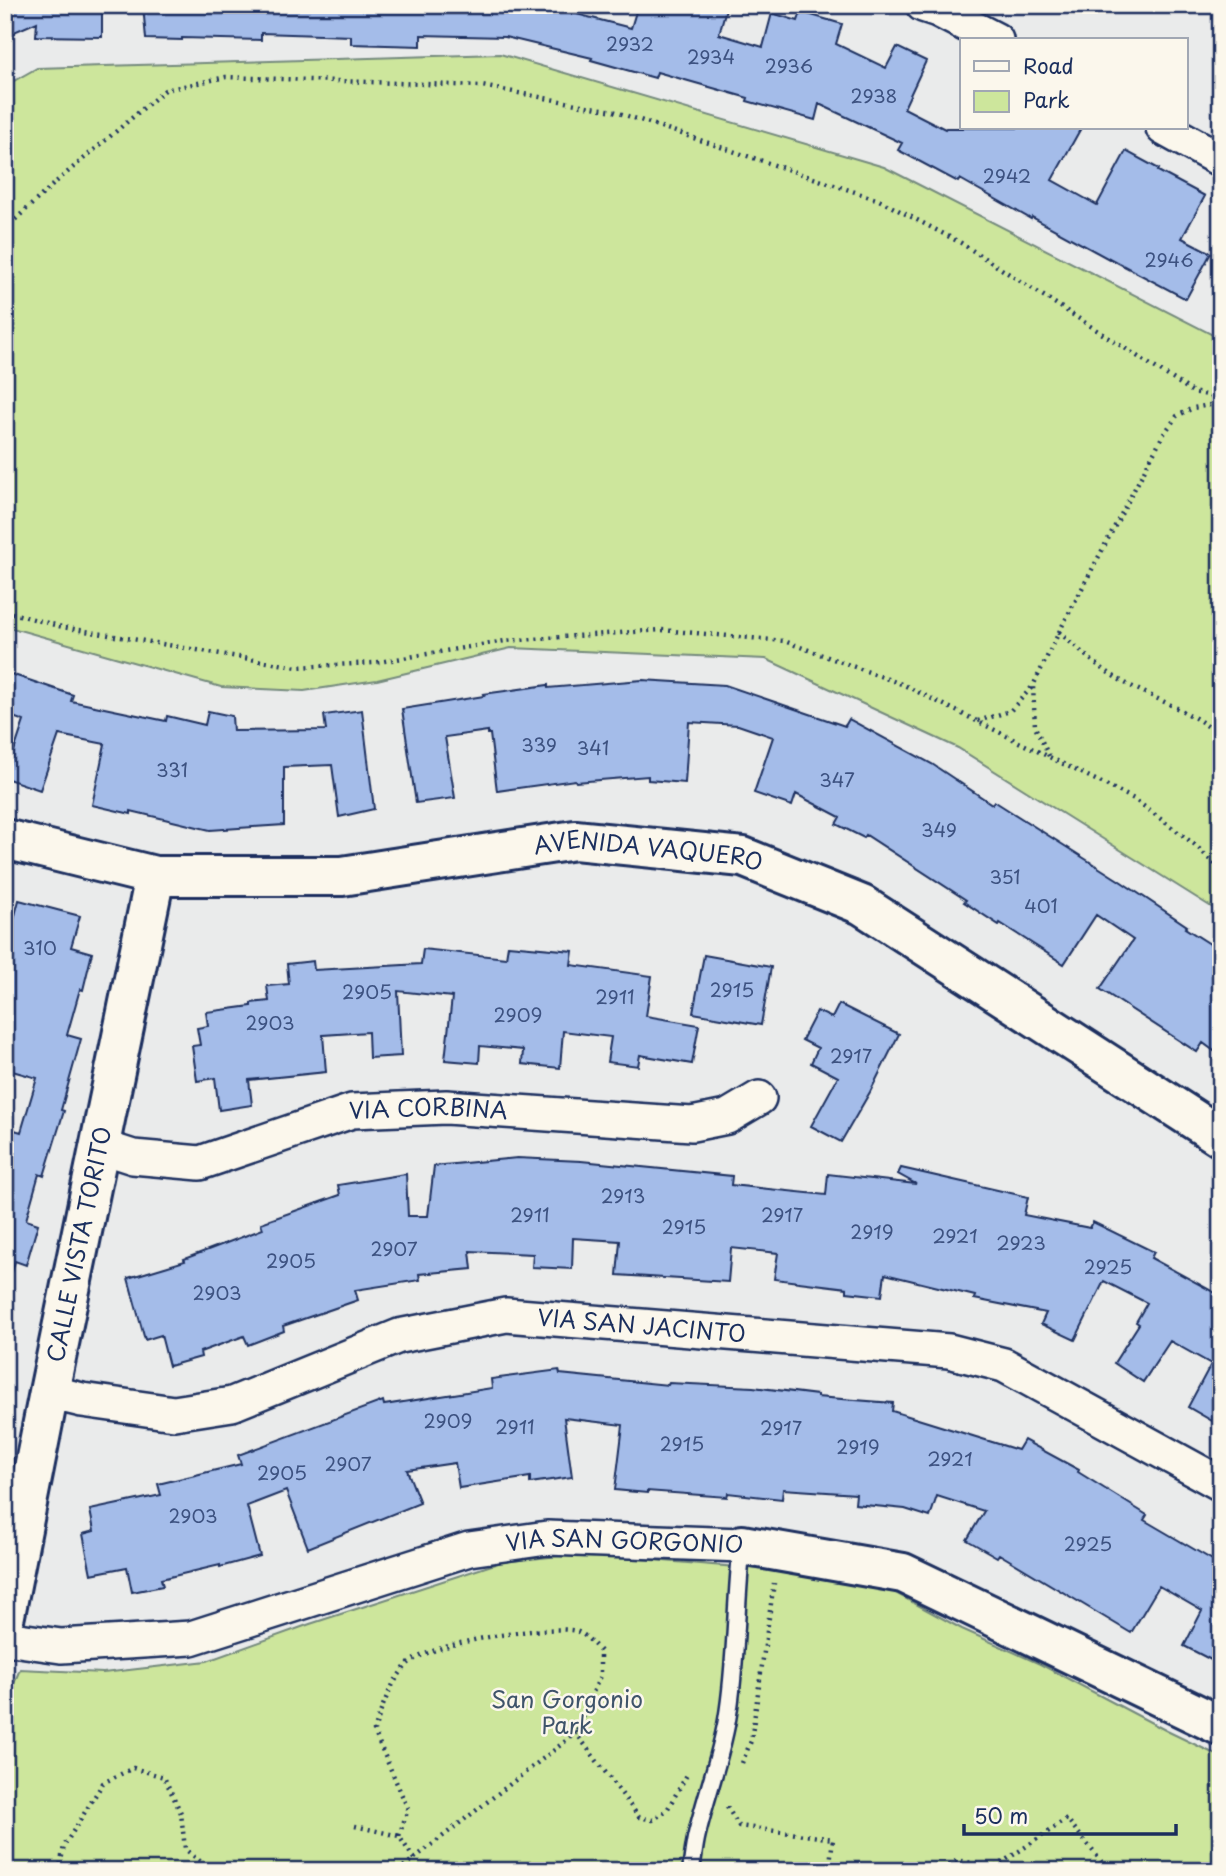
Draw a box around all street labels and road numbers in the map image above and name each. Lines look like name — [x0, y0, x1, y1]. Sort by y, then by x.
street label: AVENIDA VAQUERO — [531, 820, 769, 879]
street label: VIA CORBINA — [348, 1088, 509, 1127]
street label: CALLE VISTA TORITO — [37, 1123, 119, 1365]
street label: VIA SAN JACINTO — [536, 1299, 747, 1350]
street label: VIA SAN GORGONIO — [503, 1519, 744, 1561]

